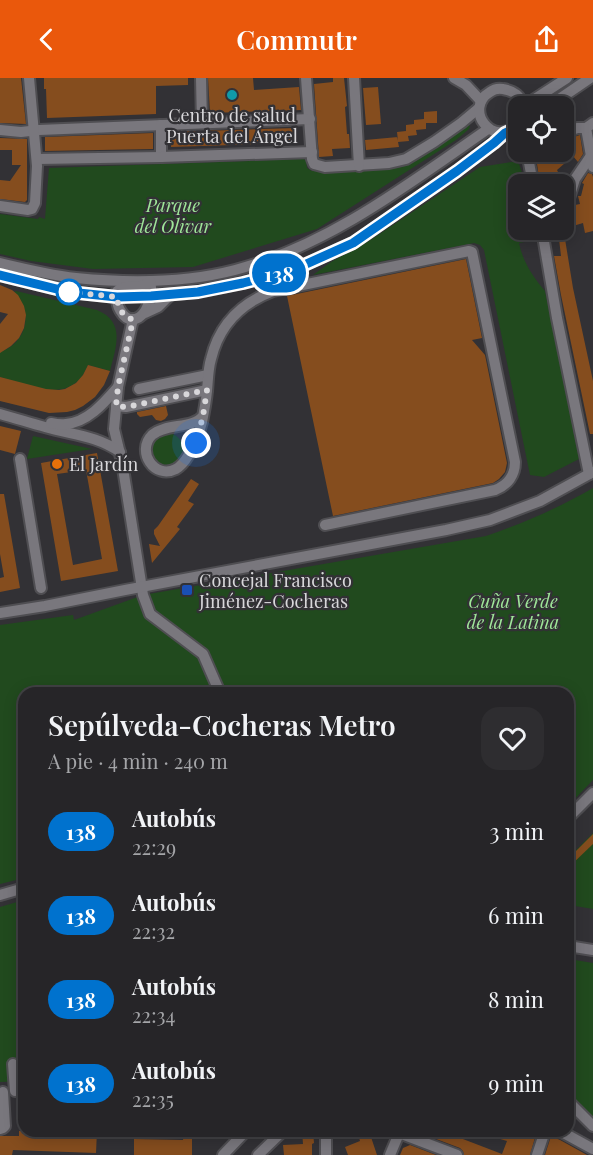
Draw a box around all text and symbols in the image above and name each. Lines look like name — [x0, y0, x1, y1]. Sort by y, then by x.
text: Commutr — [236, 21, 357, 57]
icon: back — [30, 23, 63, 56]
icon: share — [530, 23, 563, 56]
marker: Centro de salud Puerta del Ángel — [225, 88, 239, 102]
map controls — [508, 96, 574, 240]
button: locate — [508, 96, 574, 162]
place label: Centro de salud Puerta del Ángel — [166, 103, 298, 148]
button: layers — [508, 174, 574, 240]
park label: Parque del Olivar — [135, 193, 213, 238]
line badge: 138 — [244, 254, 314, 292]
text: 138 — [264, 259, 294, 287]
unlabelled marker — [56, 279, 82, 305]
your location — [181, 428, 211, 458]
place label: El Jardín — [69, 452, 138, 476]
marker: El Jardín — [50, 457, 64, 471]
place label: Concejal Francisco Jiménez-Cocheras — [198, 568, 352, 613]
marker: Concejal Francisco Jiménez-Cocheras — [180, 583, 194, 597]
park label: Cuña Verde de la Latina — [467, 589, 559, 634]
text: Sepúlveda-Cocheras Metro — [48, 706, 396, 743]
button: heart — [481, 707, 544, 770]
text: A pie · 4 min · 240 m — [48, 747, 228, 774]
text: Autobús — [132, 803, 216, 833]
text: 3 min — [489, 816, 544, 846]
text: 138 — [66, 817, 96, 845]
text: 22:29 — [132, 833, 176, 860]
text: Autobús — [132, 887, 216, 917]
text: 6 min — [488, 900, 544, 930]
text: 138 — [66, 901, 96, 929]
text: 22:32 — [132, 917, 175, 944]
text: Autobús — [132, 971, 216, 1001]
text: 8 min — [488, 984, 544, 1014]
text: 138 — [66, 985, 96, 1013]
text: 22:34 — [132, 1001, 175, 1028]
text: Autobús — [132, 1055, 216, 1085]
text: 9 min — [488, 1068, 544, 1098]
text: 138 — [66, 1069, 96, 1097]
text: 22:35 — [132, 1085, 174, 1112]

